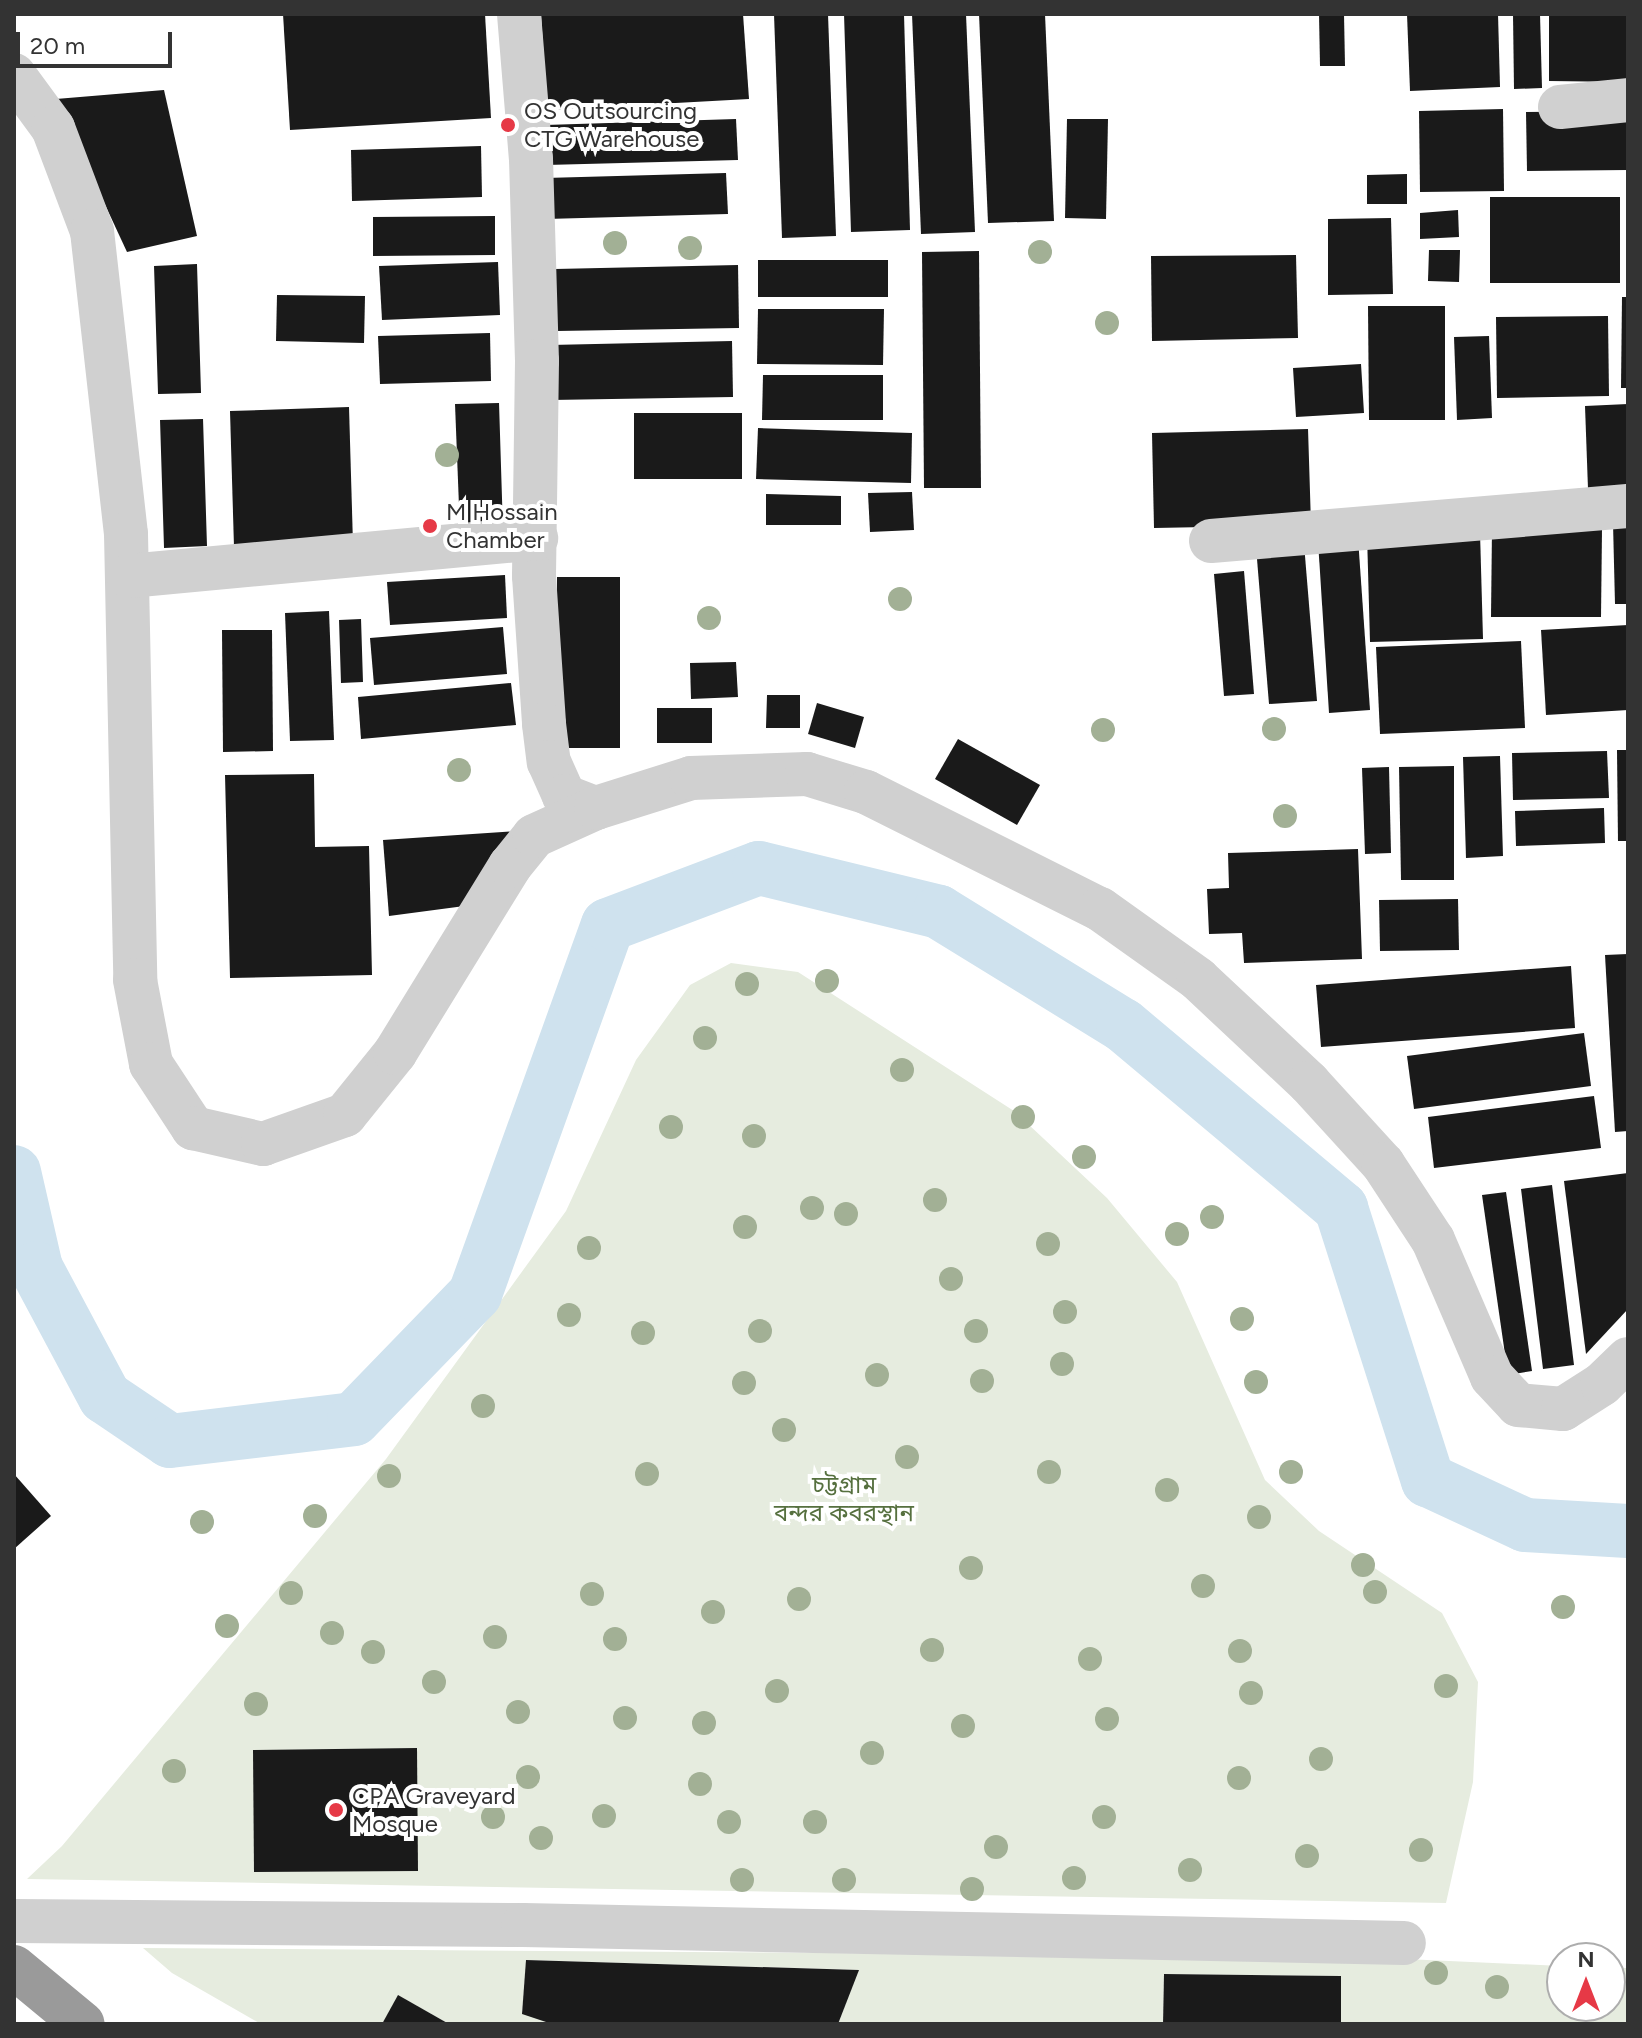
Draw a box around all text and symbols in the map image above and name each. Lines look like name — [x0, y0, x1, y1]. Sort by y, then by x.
scale bar — [20, 16, 176, 66]
text: 20 m — [30, 31, 85, 60]
place label: OS Outsourcing CTG Warehouse — [524, 97, 699, 153]
marker: OS Outsourcing CTG Warehouse — [499, 116, 517, 134]
place label: M Hossain Chamber — [446, 498, 558, 554]
marker: M Hossain Chamber — [421, 517, 439, 535]
park label: চট্টগ্রাম বন্দর কবরস্থান — [774, 1471, 914, 1527]
place label: CPA Graveyard Mosque — [352, 1782, 516, 1838]
marker: CPA Graveyard Mosque — [327, 1801, 345, 1819]
north arrow — [1546, 1942, 1626, 2022]
text: N — [1577, 1946, 1595, 1973]

